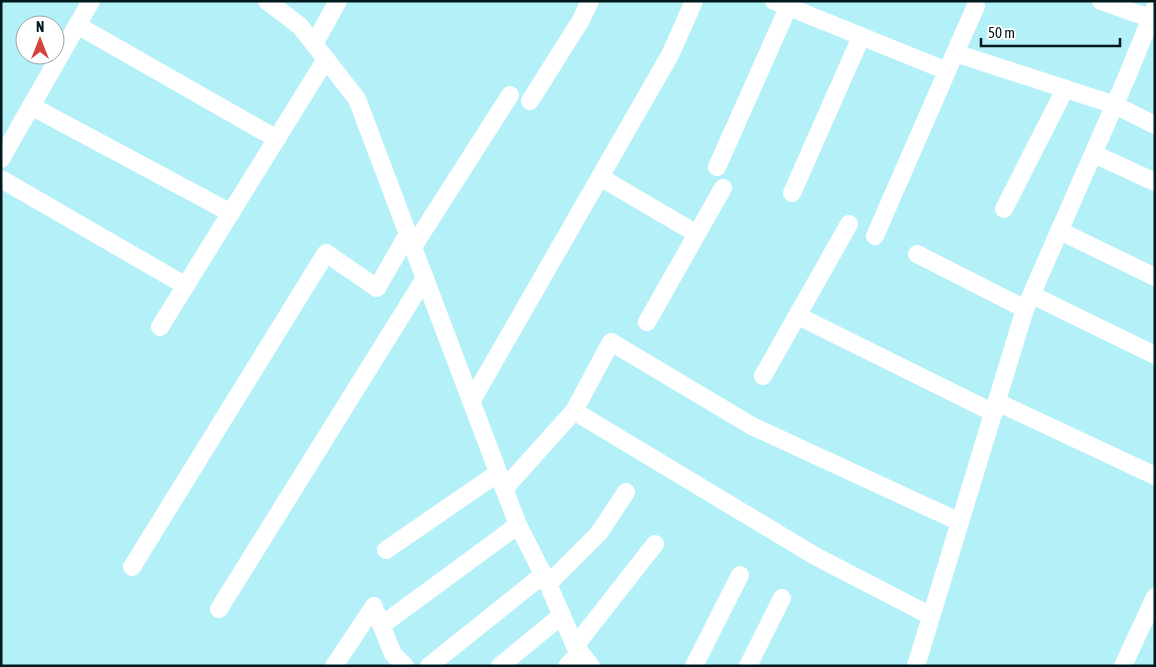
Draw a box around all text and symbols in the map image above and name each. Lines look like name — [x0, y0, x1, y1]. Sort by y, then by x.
north arrow — [15, 15, 65, 65]
scale bar — [981, 15, 1120, 47]
text: N — [36, 19, 44, 35]
text: 50 m — [988, 24, 1015, 41]

